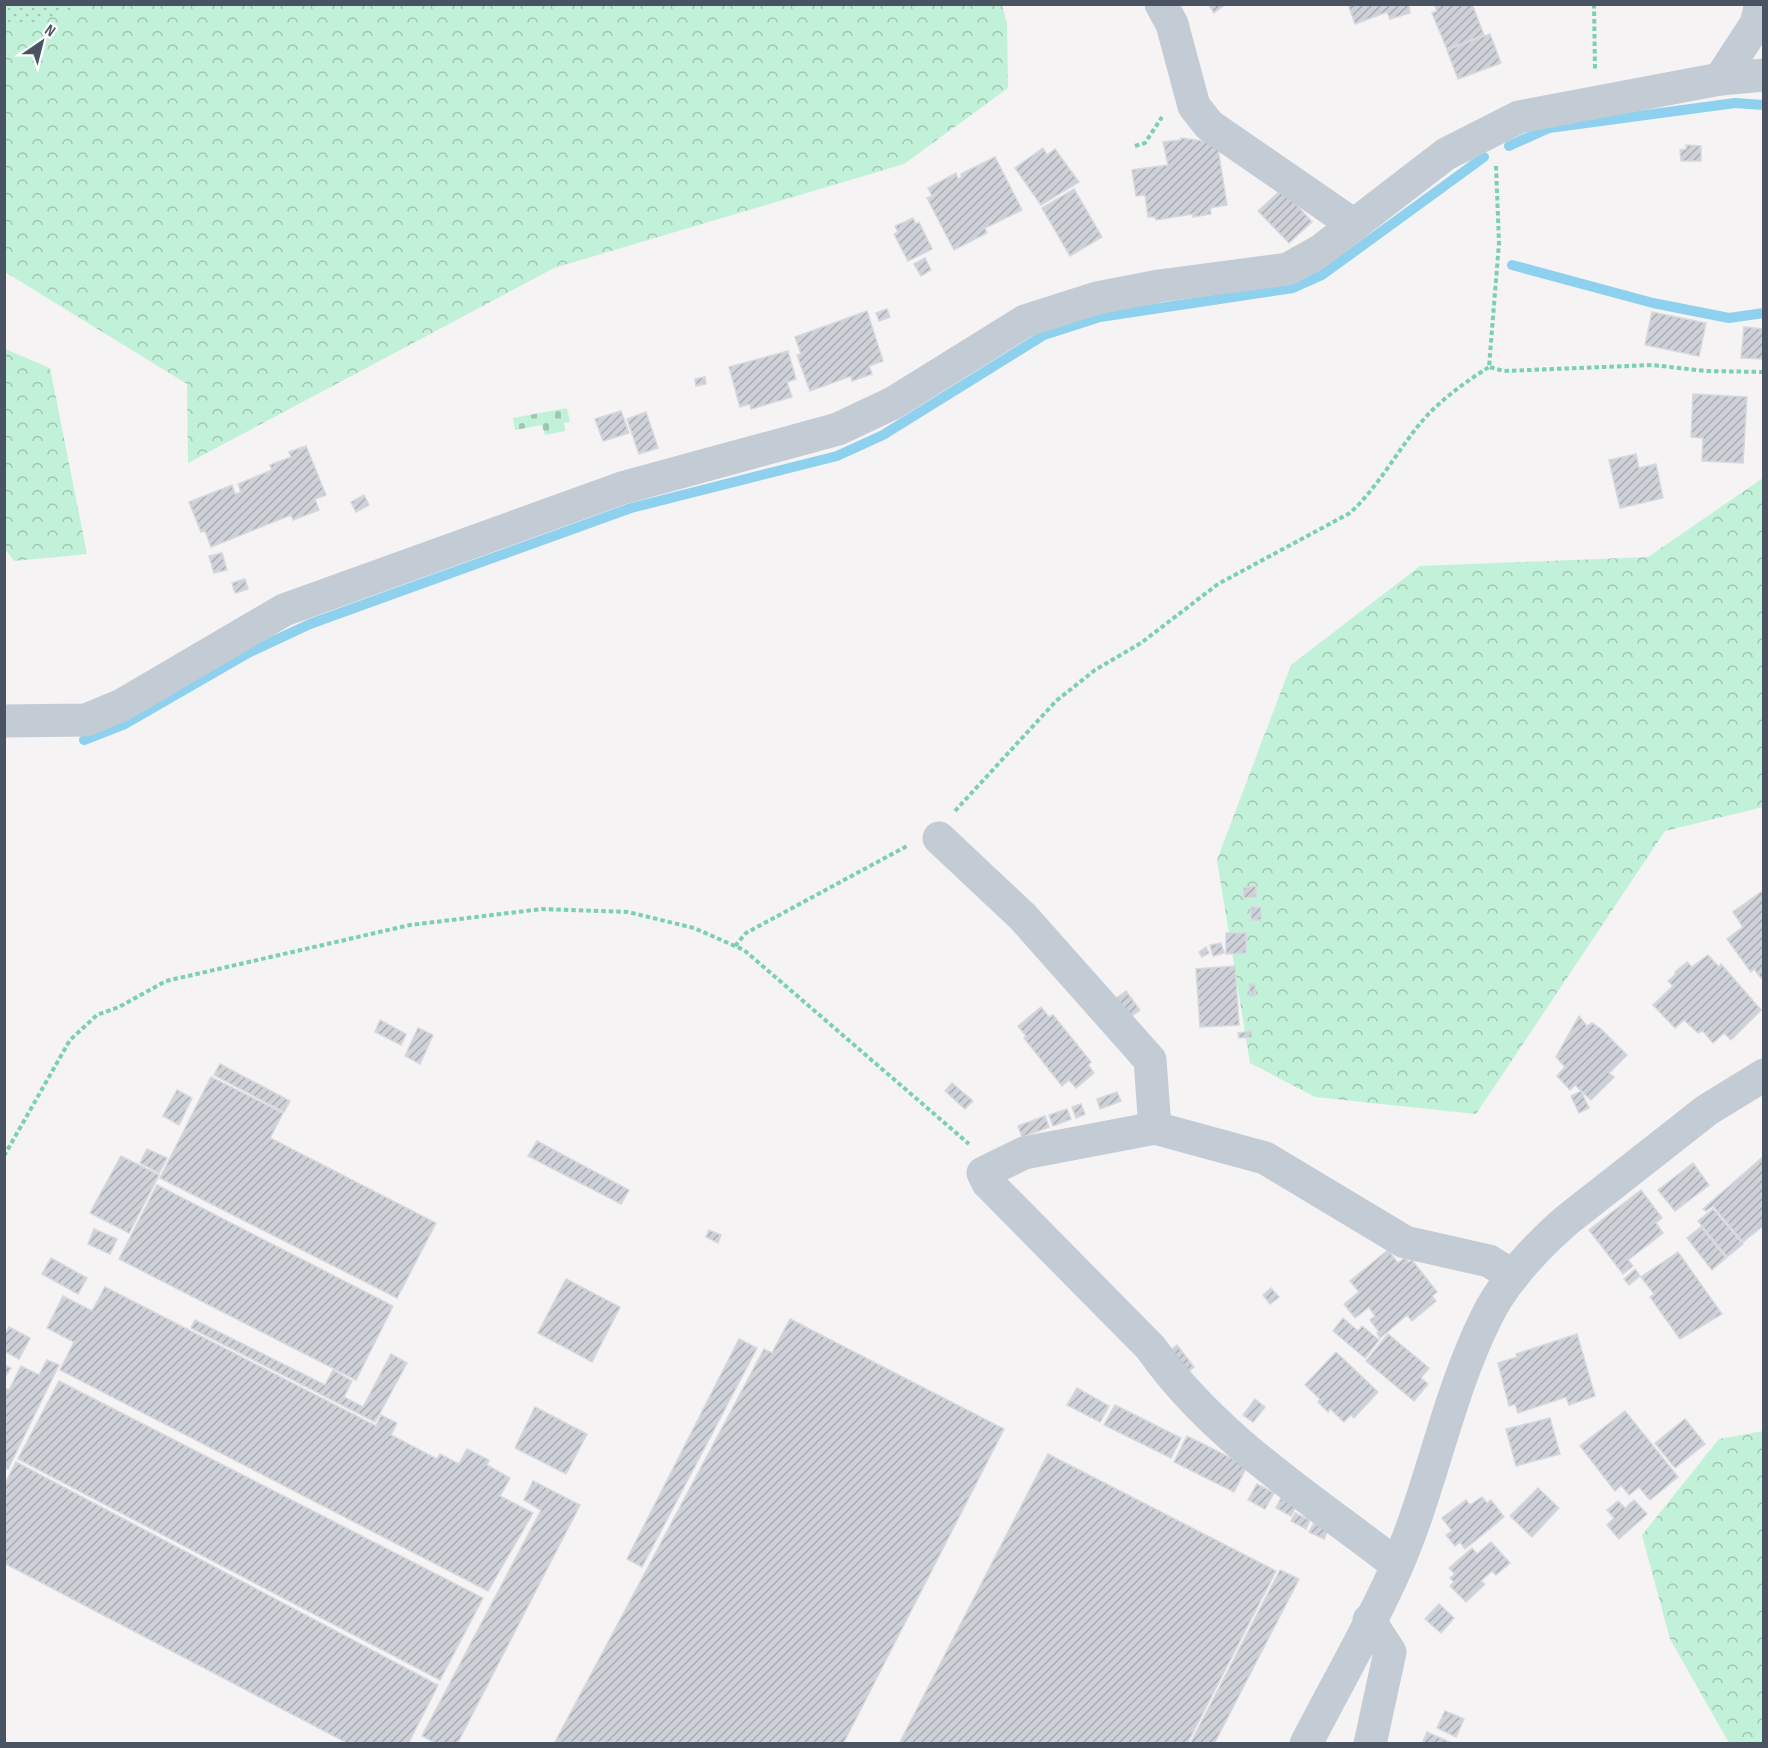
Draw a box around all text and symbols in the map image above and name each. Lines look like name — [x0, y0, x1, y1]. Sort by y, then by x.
north arrow — [12, 12, 72, 72]
text: N — [41, 21, 59, 41]

